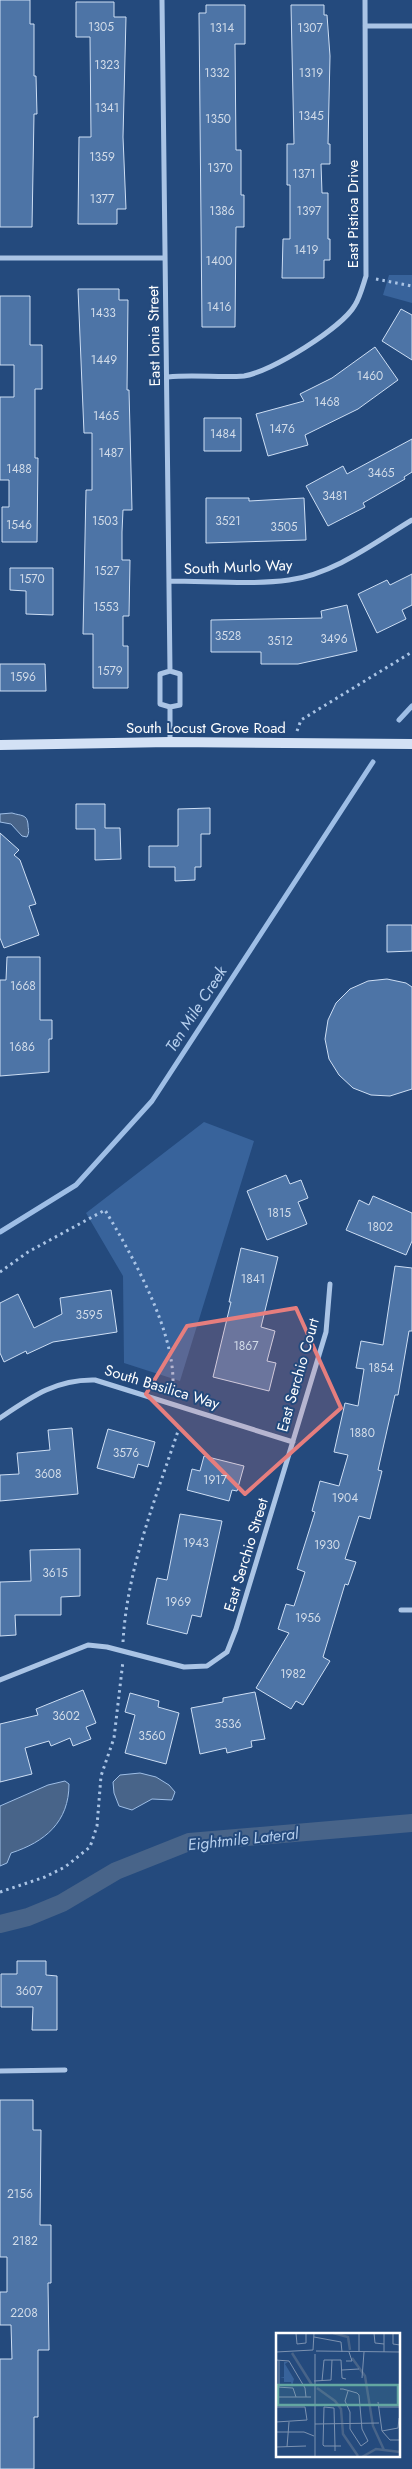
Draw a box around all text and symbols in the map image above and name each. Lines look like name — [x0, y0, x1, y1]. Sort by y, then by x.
house number: 1305 — [88, 18, 114, 36]
house number: 1314 — [210, 19, 234, 37]
house number: 1307 — [297, 19, 323, 37]
house number: 1323 — [94, 56, 120, 74]
house number: 1332 — [204, 64, 230, 82]
house number: 1319 — [299, 64, 323, 82]
house number: 1341 — [95, 99, 119, 117]
house number: 1345 — [298, 107, 324, 125]
house number: 1350 — [205, 110, 231, 128]
house number: 1359 — [89, 148, 115, 166]
house number: 1370 — [207, 159, 233, 177]
street label: East Pistioa Drive — [342, 159, 364, 268]
house number: 1371 — [292, 165, 316, 183]
house number: 1377 — [90, 190, 115, 208]
house number: 1386 — [209, 202, 235, 220]
house number: 1397 — [297, 202, 322, 220]
house number: 1419 — [294, 241, 318, 259]
house number: 1400 — [206, 252, 232, 270]
street label: East Ionia Street — [142, 285, 166, 387]
house number: 1416 — [207, 298, 231, 316]
house number: 1433 — [90, 304, 116, 322]
house number: 1449 — [91, 351, 117, 369]
house number: 1460 — [357, 367, 383, 385]
house number: 1468 — [314, 393, 340, 411]
house number: 1465 — [93, 407, 119, 425]
house number: 1476 — [269, 420, 295, 438]
house number: 1484 — [210, 425, 236, 443]
house number: 1487 — [98, 444, 124, 462]
house number: 1488 — [6, 460, 32, 478]
house number: 3465 — [367, 464, 395, 482]
house number: 3481 — [322, 487, 348, 505]
house number: 1503 — [92, 512, 118, 530]
house number: 3521 — [215, 512, 241, 530]
house number: 1546 — [6, 516, 32, 534]
house number: 3505 — [270, 518, 298, 536]
street label: South Murlo Way — [183, 554, 293, 580]
house number: 1527 — [94, 562, 120, 580]
house number: 1570 — [19, 570, 45, 588]
house number: 1553 — [93, 598, 119, 616]
house number: 3528 — [215, 627, 241, 645]
house number: 3496 — [320, 630, 348, 648]
house number: 3512 — [267, 632, 293, 650]
house number: 1579 — [97, 662, 123, 680]
house number: 1596 — [10, 668, 36, 686]
street label: South Locust Grove Road — [126, 717, 286, 739]
water label: Ten Mile Creek — [160, 961, 233, 1056]
house number: 1668 — [10, 977, 36, 995]
house number: 1686 — [9, 1038, 35, 1056]
house number: 1815 — [267, 1204, 291, 1222]
house number: 1802 — [367, 1218, 393, 1236]
house number: 1841 — [241, 1270, 265, 1288]
house number: 3595 — [75, 1306, 103, 1324]
street label: East Serchio Court — [271, 1315, 325, 1434]
house number: 1867 — [233, 1337, 259, 1355]
street label: South Basilica Way — [102, 1359, 223, 1415]
house number: 1854 — [368, 1359, 394, 1377]
house number: 1880 — [349, 1424, 375, 1442]
house number: 3576 — [113, 1444, 139, 1462]
house number: 3608 — [34, 1465, 62, 1483]
house number: 1917 — [203, 1471, 228, 1489]
house number: 1904 — [332, 1489, 358, 1507]
street label: East Serchio Street — [218, 1495, 274, 1615]
house number: 1943 — [183, 1534, 209, 1552]
house number: 1930 — [314, 1536, 340, 1554]
house number: 3615 — [42, 1564, 68, 1582]
house number: 1969 — [165, 1593, 191, 1611]
house number: 1956 — [295, 1609, 321, 1627]
house number: 1982 — [280, 1665, 306, 1683]
house number: 3602 — [52, 1707, 80, 1725]
house number: 3536 — [215, 1715, 241, 1733]
house number: 3560 — [138, 1727, 166, 1745]
water label: Eightmile Lateral — [187, 1822, 301, 1856]
house number: 3607 — [16, 1982, 43, 2000]
house number: 2156 — [7, 2185, 33, 2203]
house number: 2182 — [12, 2232, 38, 2250]
house number: 2208 — [10, 2304, 38, 2322]
inset map — [276, 2333, 400, 2456]

